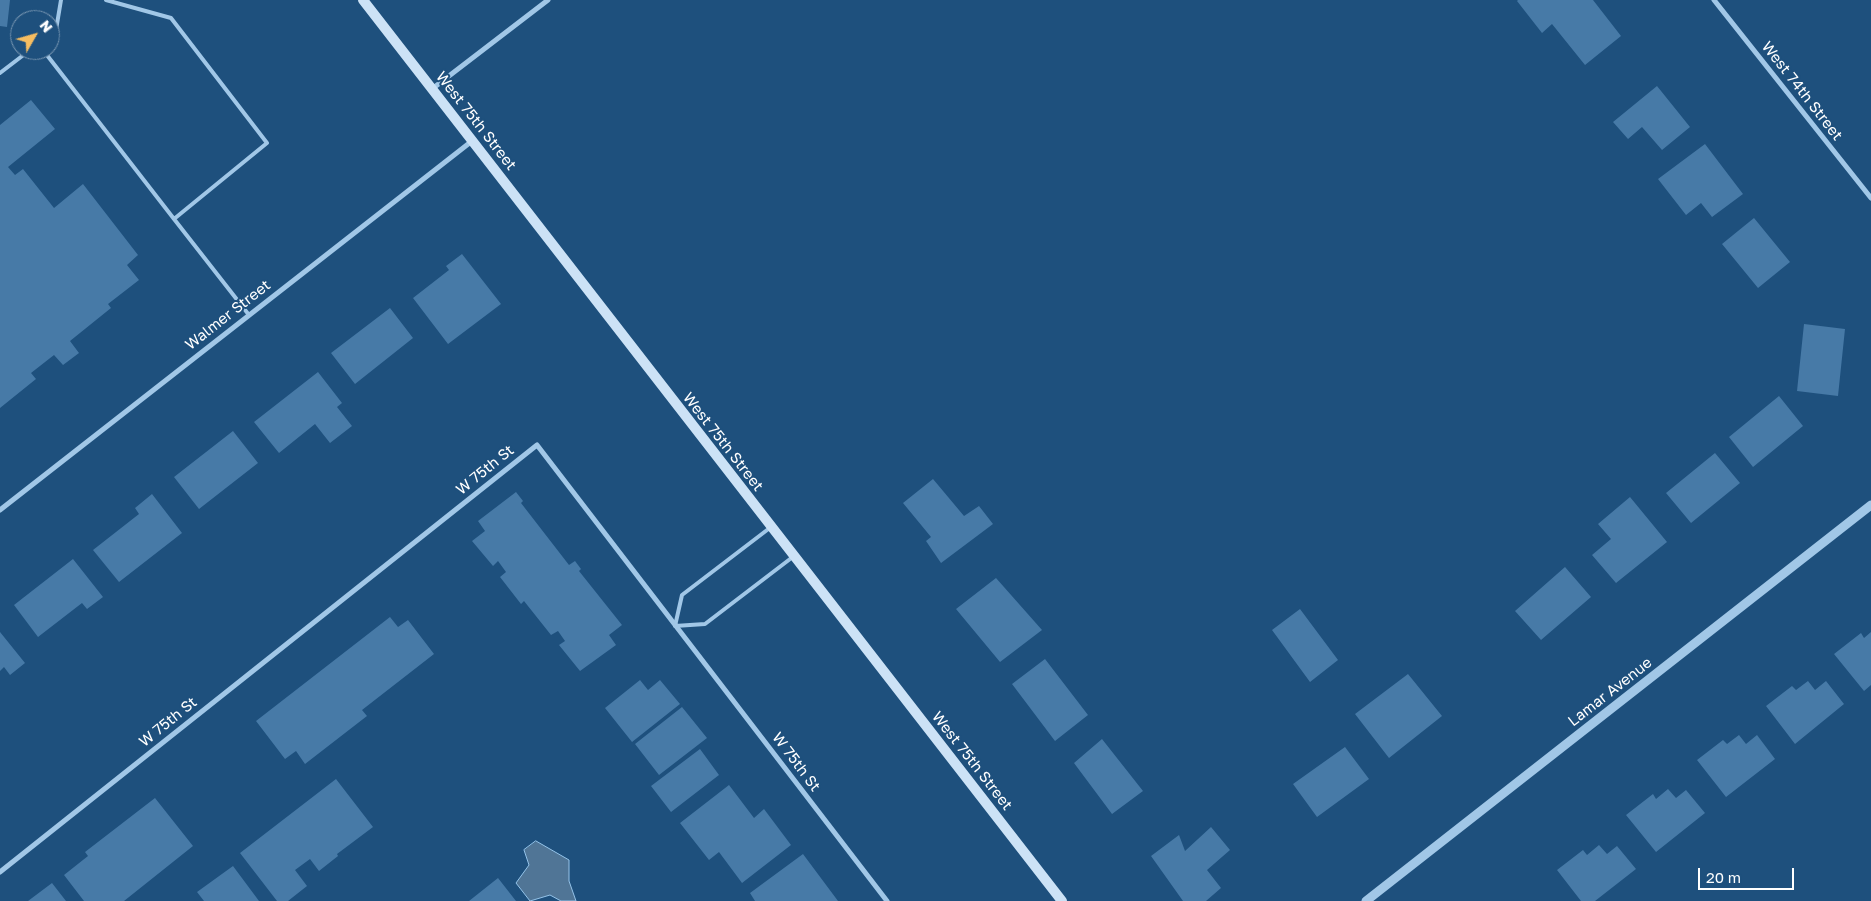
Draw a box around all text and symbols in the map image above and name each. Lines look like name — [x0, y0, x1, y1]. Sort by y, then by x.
north arrow — [10, 10, 60, 60]
text: N — [36, 17, 56, 35]
street label: West 74th Street — [1758, 38, 1846, 144]
street label: West 75th Street — [432, 68, 520, 174]
street label: Walmer Street — [182, 276, 274, 354]
street label: West 75th Street — [679, 389, 767, 495]
street label: W 75th St — [452, 441, 518, 499]
street label: Lamar Avenue — [1564, 654, 1656, 730]
street label: W 75th St — [135, 693, 201, 751]
street label: West 75th Street — [928, 708, 1016, 814]
street label: W 75th St — [768, 729, 824, 795]
scale bar — [1701, 858, 1797, 890]
text: 20 m — [1706, 868, 1741, 886]

